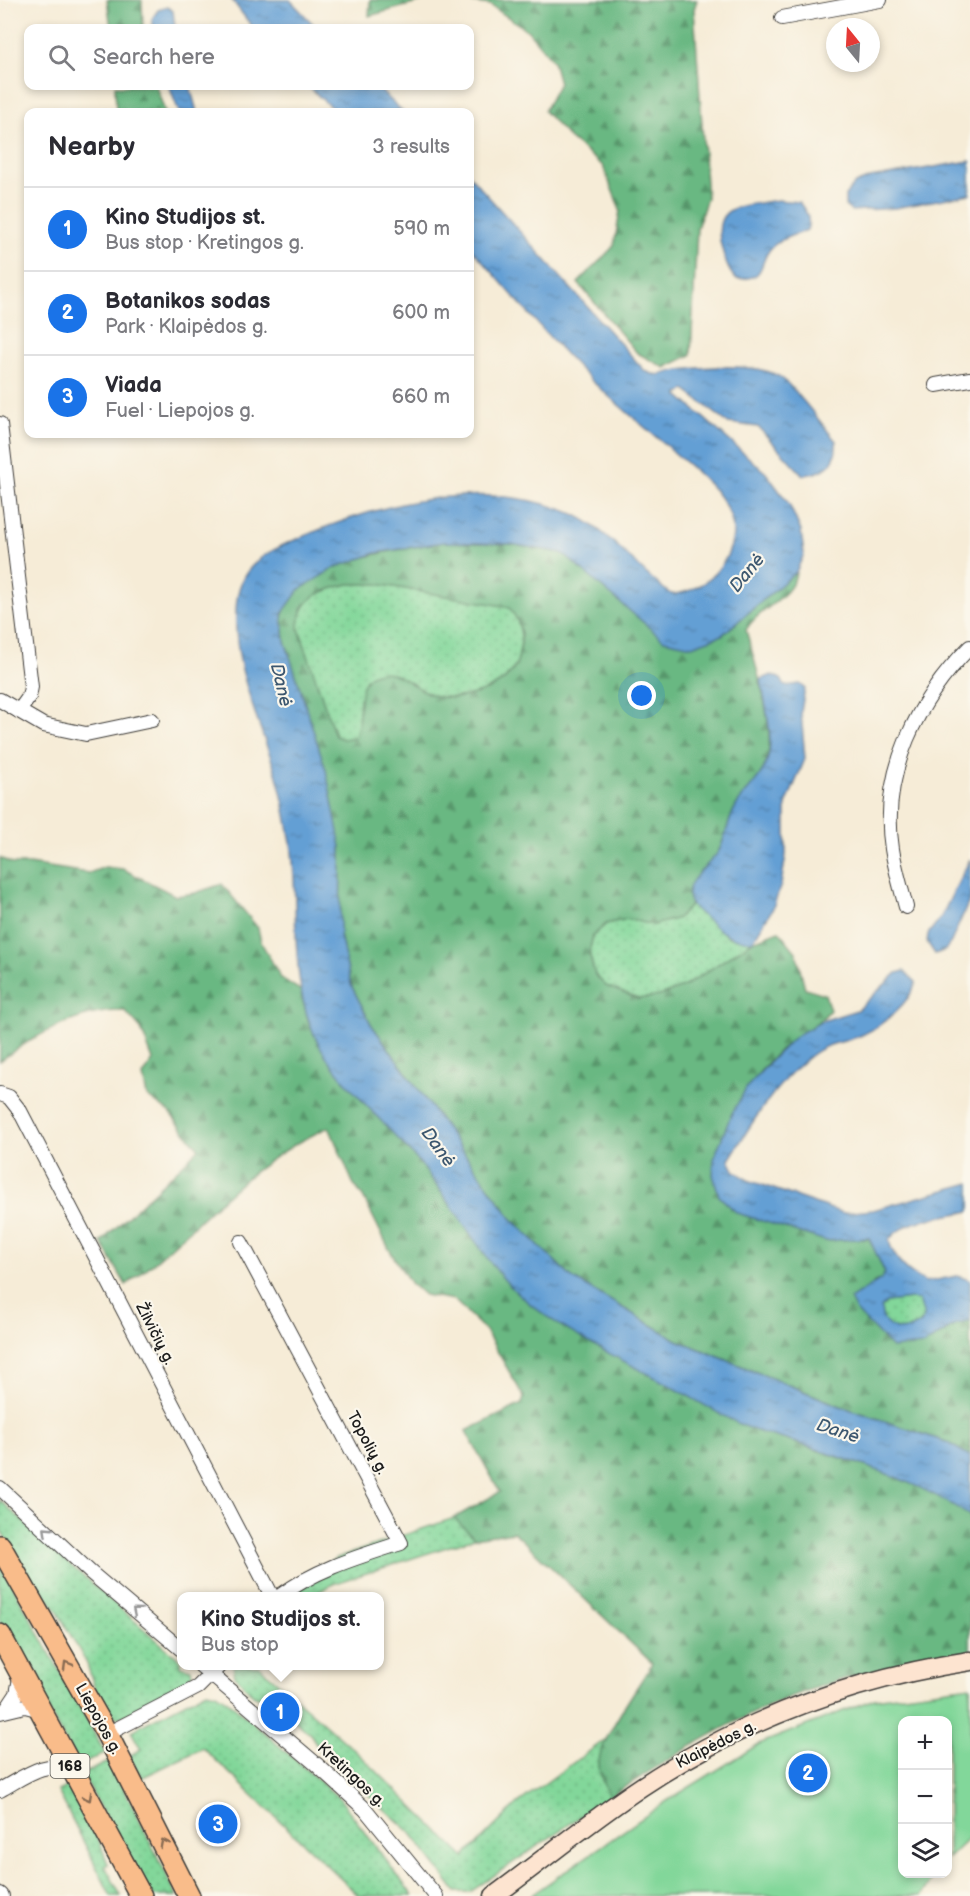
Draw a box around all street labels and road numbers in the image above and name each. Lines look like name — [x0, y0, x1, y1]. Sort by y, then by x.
street label: Žilvičių g. — [131, 1298, 180, 1368]
street label: Topolių g. — [342, 1408, 392, 1478]
street label: Liepojos g. — [71, 1680, 125, 1758]
street label: Klaipėdos g. — [673, 1717, 759, 1773]
street label: Kretingos g. — [313, 1739, 389, 1811]
road number: 168 — [50, 1754, 90, 1778]

